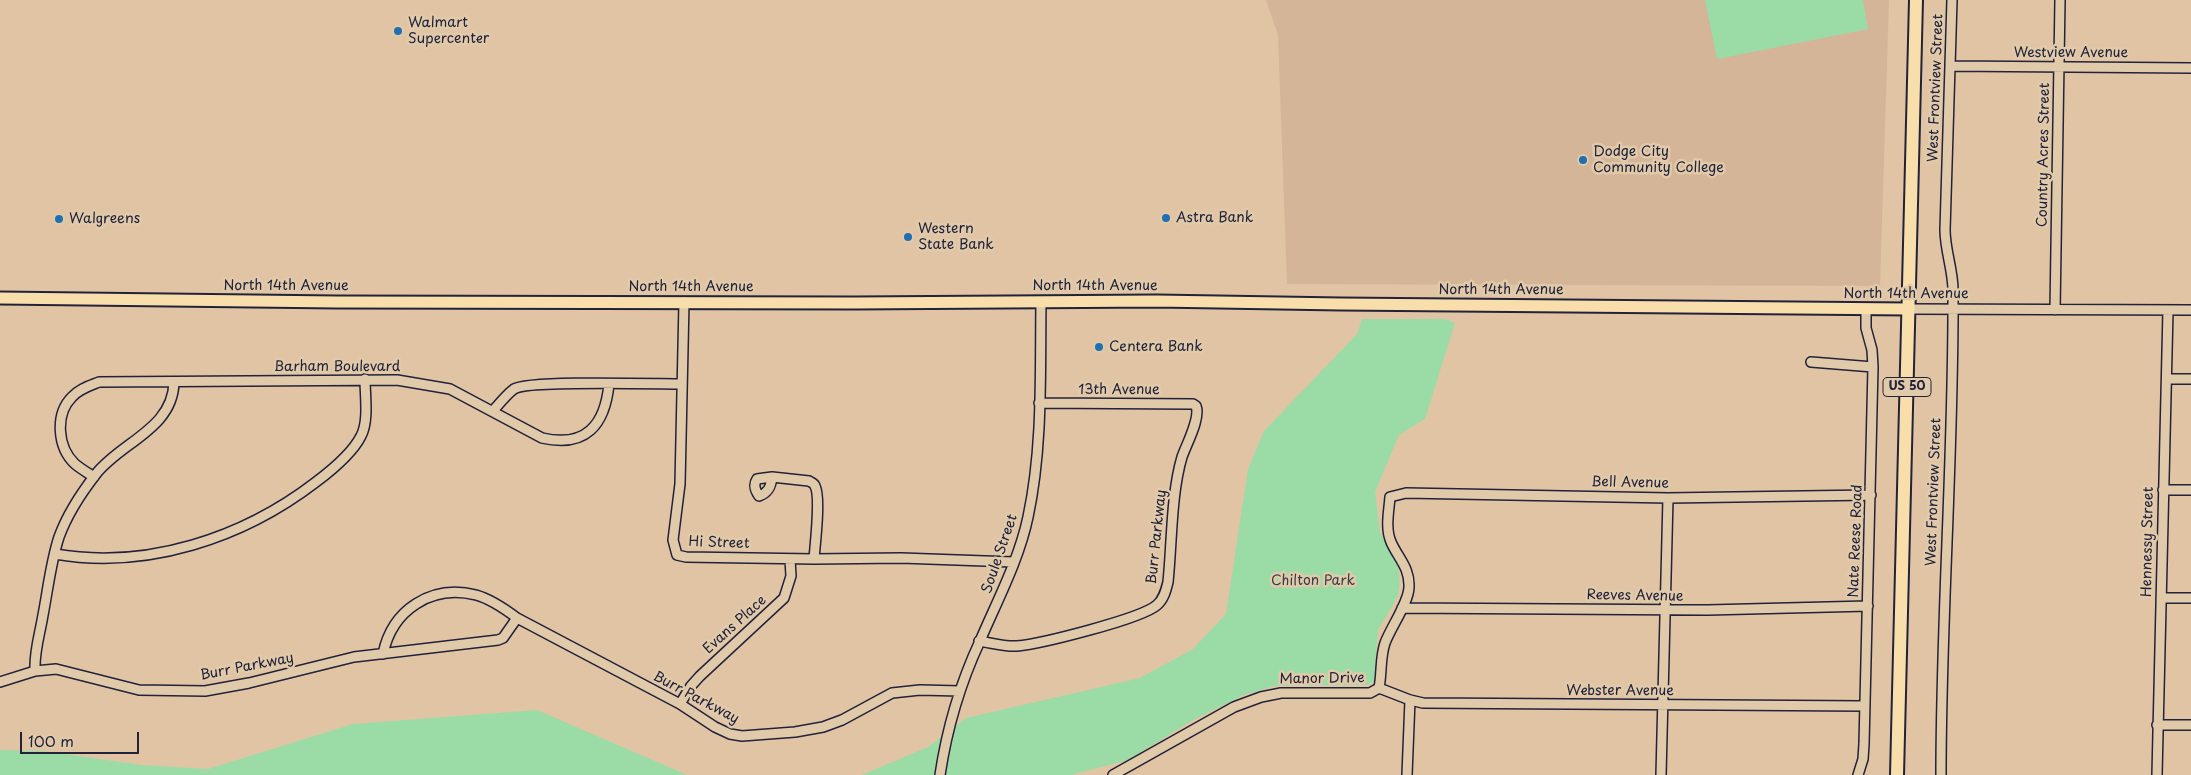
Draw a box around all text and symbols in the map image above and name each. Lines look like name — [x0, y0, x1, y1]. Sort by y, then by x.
street label: West Frontview Street — [1925, 14, 1947, 162]
place label: Walmart Supercenter — [408, 15, 489, 48]
marker: Walmart Supercenter — [392, 25, 404, 37]
street label: Westview Avenue — [2014, 45, 2128, 61]
street label: Country Acres Street — [2034, 83, 2054, 227]
place label: Dodge City Community College — [1593, 144, 1724, 176]
marker: Dodge City Community College — [1577, 154, 1589, 166]
place label: Astra Bank — [1176, 210, 1253, 226]
place label: Walgreens — [69, 211, 140, 227]
marker: Astra Bank — [1160, 212, 1172, 224]
marker: Walgreens — [53, 213, 65, 225]
place label: Western State Bank — [918, 221, 994, 253]
marker: Western State Bank — [902, 231, 914, 243]
street label: North 14th Avenue — [223, 278, 349, 294]
street label: North 14th Avenue — [1032, 278, 1158, 294]
street label: North 14th Avenue — [628, 279, 754, 295]
street label: North 14th Avenue — [1438, 282, 1564, 298]
street label: North 14th Avenue — [1843, 286, 1969, 302]
place label: Centera Bank — [1109, 339, 1203, 355]
marker: Centera Bank — [1093, 341, 1105, 353]
street label: Barham Boulevard — [274, 359, 400, 375]
road number: US 50 — [1883, 378, 1931, 397]
street label: 13th Avenue — [1078, 382, 1160, 398]
street label: West Frontview Street — [1923, 418, 1945, 566]
street label: Bell Avenue — [1591, 474, 1669, 492]
street label: Nate Reese Road — [1846, 484, 1866, 598]
street label: Hennessy Street — [2139, 487, 2157, 597]
street label: Burr Parkway — [1144, 489, 1170, 585]
street label: Soule Street — [979, 512, 1021, 596]
street label: Hi Street — [688, 534, 750, 552]
park label: Chilton Park — [1271, 573, 1355, 589]
street label: Reeves Avenue — [1586, 587, 1684, 605]
street label: Evans Place — [700, 592, 770, 658]
street label: Burr Parkway — [199, 650, 295, 684]
street label: Burr Parkway — [650, 668, 742, 728]
street label: Manor Drive — [1279, 670, 1365, 688]
street label: Webster Avenue — [1566, 683, 1674, 699]
scale bar — [22, 722, 141, 754]
text: 100 m — [28, 729, 74, 752]

